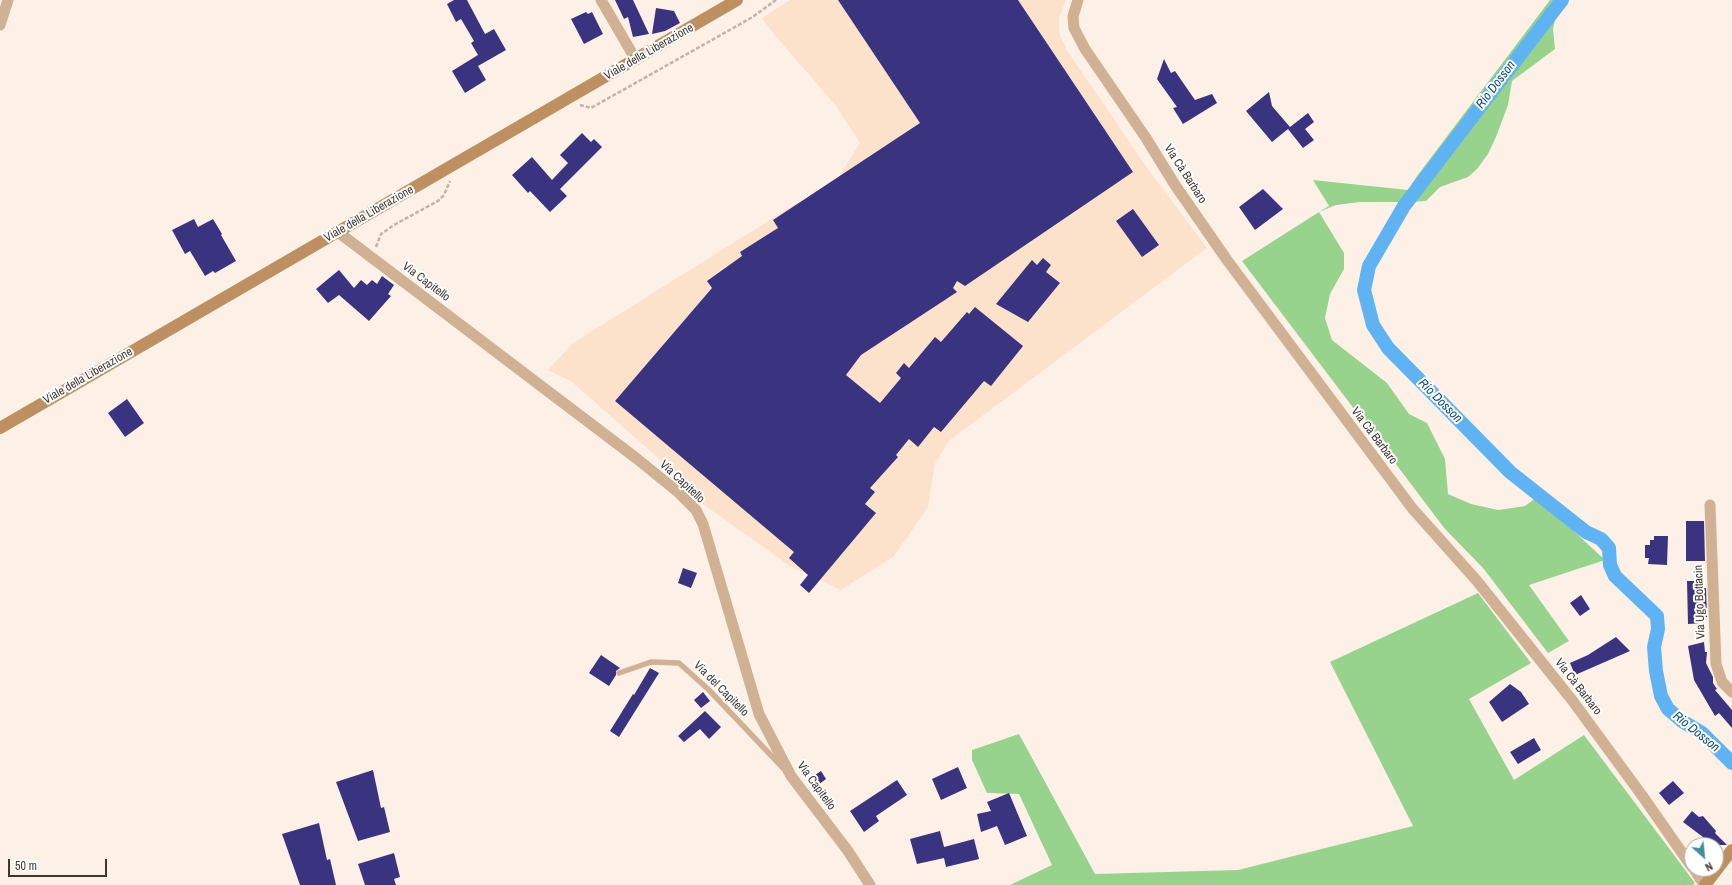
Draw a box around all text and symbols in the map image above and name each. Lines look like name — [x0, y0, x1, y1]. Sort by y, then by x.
street label: Viale della Liberazione — [602, 21, 696, 83]
water label: Rio Dosson — [1473, 58, 1519, 112]
street label: Via Cà Barbaro — [1161, 142, 1209, 206]
street label: Viale della Liberazione — [322, 183, 416, 245]
street label: Via Capitello — [399, 259, 453, 305]
street label: Viale della Liberazione — [41, 345, 135, 407]
water label: Rio Dosson — [1415, 376, 1465, 426]
street label: Via Cà Barbaro — [1348, 405, 1400, 467]
street label: Via Capitello — [657, 458, 707, 506]
street label: Via Ugo Bottacin — [1692, 565, 1708, 639]
street label: Via Cà Barbaro — [1551, 656, 1605, 718]
street label: Via del Capitello — [690, 658, 752, 720]
water label: Rio Dosson — [1669, 708, 1723, 756]
street label: Via Capitello — [794, 759, 838, 813]
north arrow — [1684, 837, 1724, 877]
scale bar — [10, 851, 109, 877]
text: 50 m — [15, 858, 37, 874]
text: N — [1703, 859, 1715, 875]

